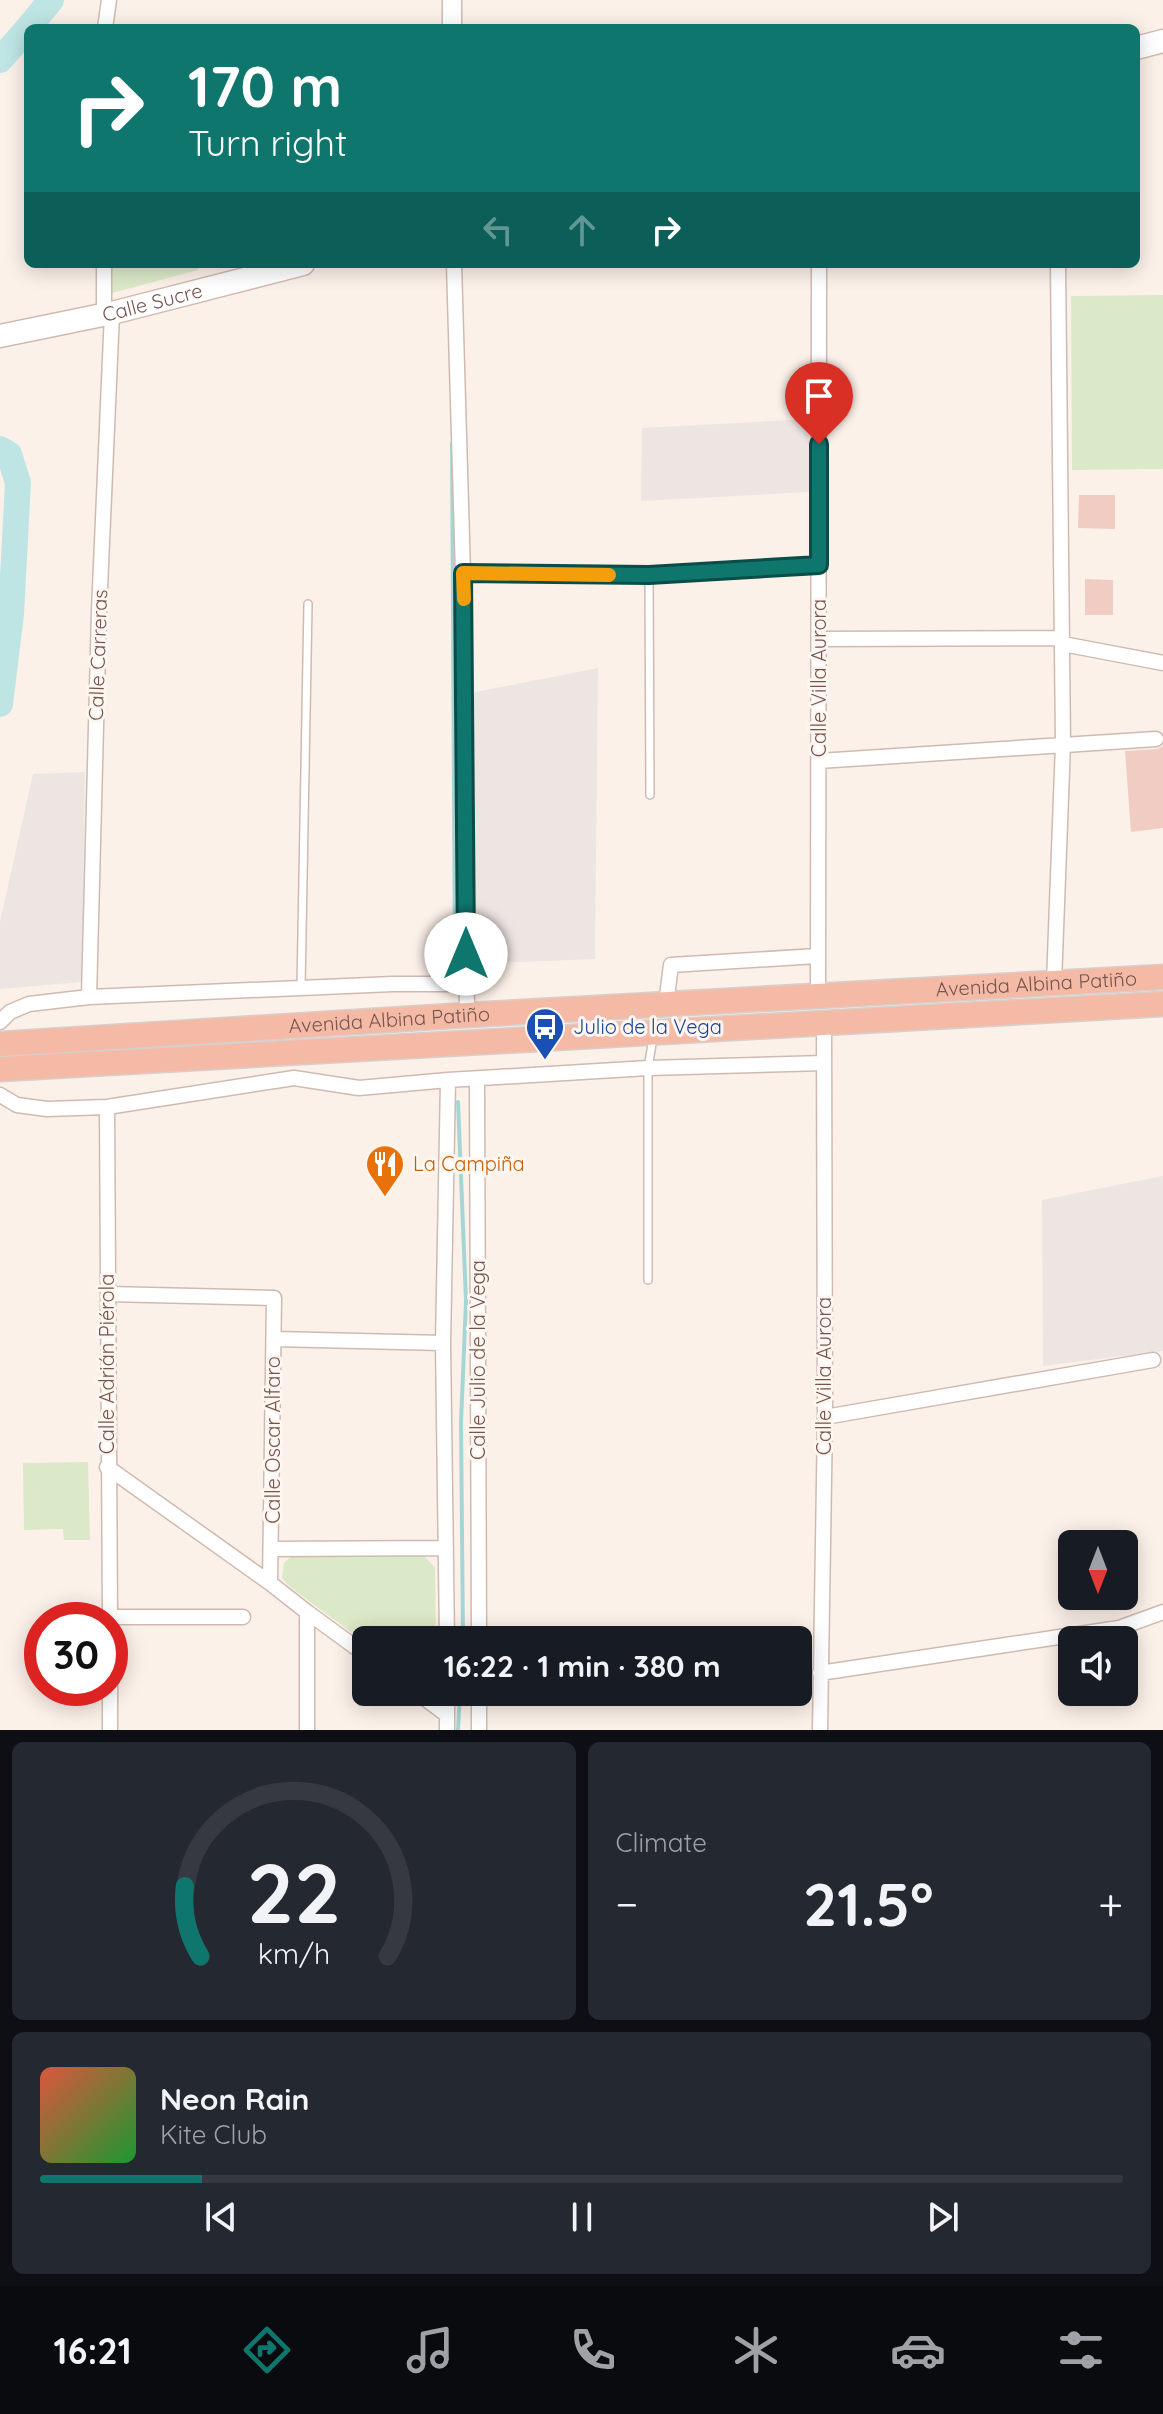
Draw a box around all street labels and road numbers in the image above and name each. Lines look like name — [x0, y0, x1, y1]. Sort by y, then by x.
street label: Calle Sucre — [100, 277, 205, 327]
street label: Calle Carreras — [83, 589, 112, 721]
street label: Calle Villa Aurora — [806, 599, 831, 757]
street label: Avenida Albina Patiño — [935, 965, 1138, 1001]
street label: Avenida Albina Patiño — [288, 1001, 490, 1038]
street label: Calle Julio de la Vega — [465, 1260, 490, 1460]
street label: Calle Adrián Piérola — [94, 1274, 119, 1454]
street label: Calle Villa Aurora — [811, 1297, 836, 1455]
street label: Calle Oscar Alfaro — [260, 1356, 285, 1524]

